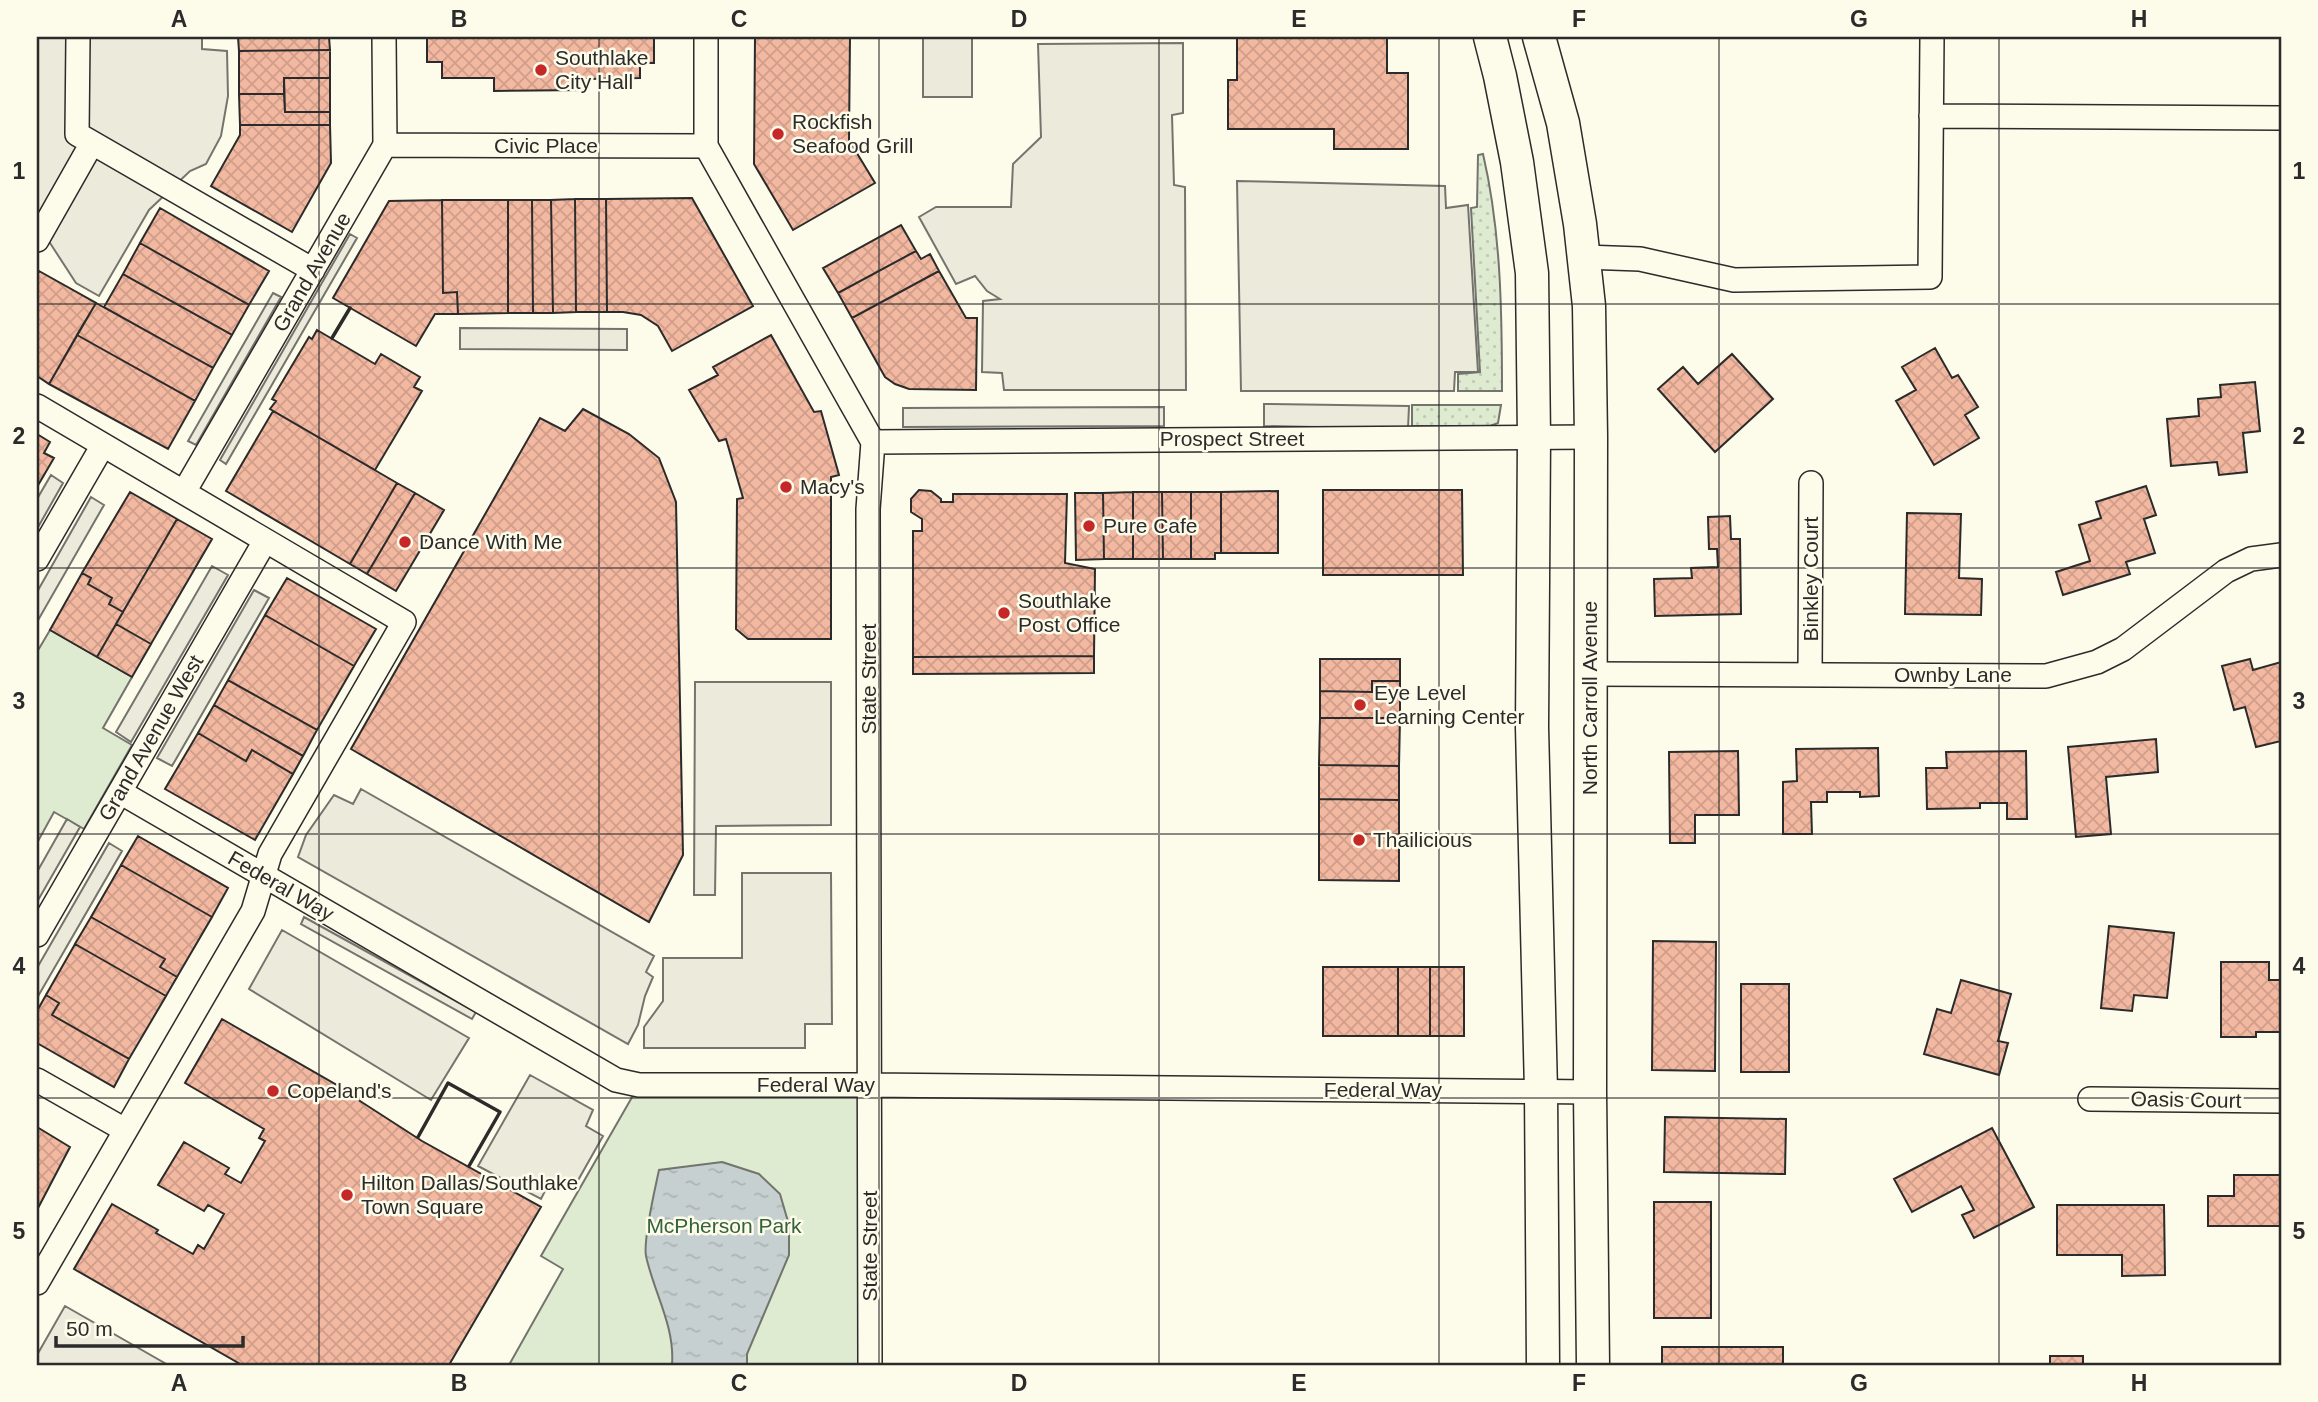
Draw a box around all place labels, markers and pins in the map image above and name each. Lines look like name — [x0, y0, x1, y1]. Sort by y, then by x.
place label: Southlake City Hall — [555, 46, 648, 93]
marker: Southlake City Hall — [533, 62, 549, 78]
place label: Rockfish Seafood Grill — [792, 110, 913, 157]
marker: Rockfish Seafood Grill — [770, 126, 786, 142]
place label: Macy's — [800, 475, 865, 498]
marker: Macy's — [778, 479, 794, 495]
place label: Pure Cafe — [1103, 514, 1198, 537]
marker: Pure Cafe — [1081, 518, 1097, 534]
place label: Dance With Me — [419, 530, 563, 553]
marker: Dance With Me — [397, 534, 413, 550]
place label: Southlake Post Office — [1018, 589, 1120, 636]
marker: Southlake Post Office — [996, 605, 1012, 621]
place label: Eye Level Learning Center — [1374, 681, 1525, 728]
marker: Eye Level Learning Center — [1352, 697, 1368, 713]
place label: Thailicious — [1373, 828, 1472, 851]
marker: Thailicious — [1351, 832, 1367, 848]
place label: Copeland's — [287, 1079, 391, 1102]
marker: Copeland's — [265, 1083, 281, 1099]
place label: Hilton Dallas/Southlake Town Square — [361, 1171, 578, 1218]
marker: Hilton Dallas/Southlake Town Square — [339, 1187, 355, 1203]

